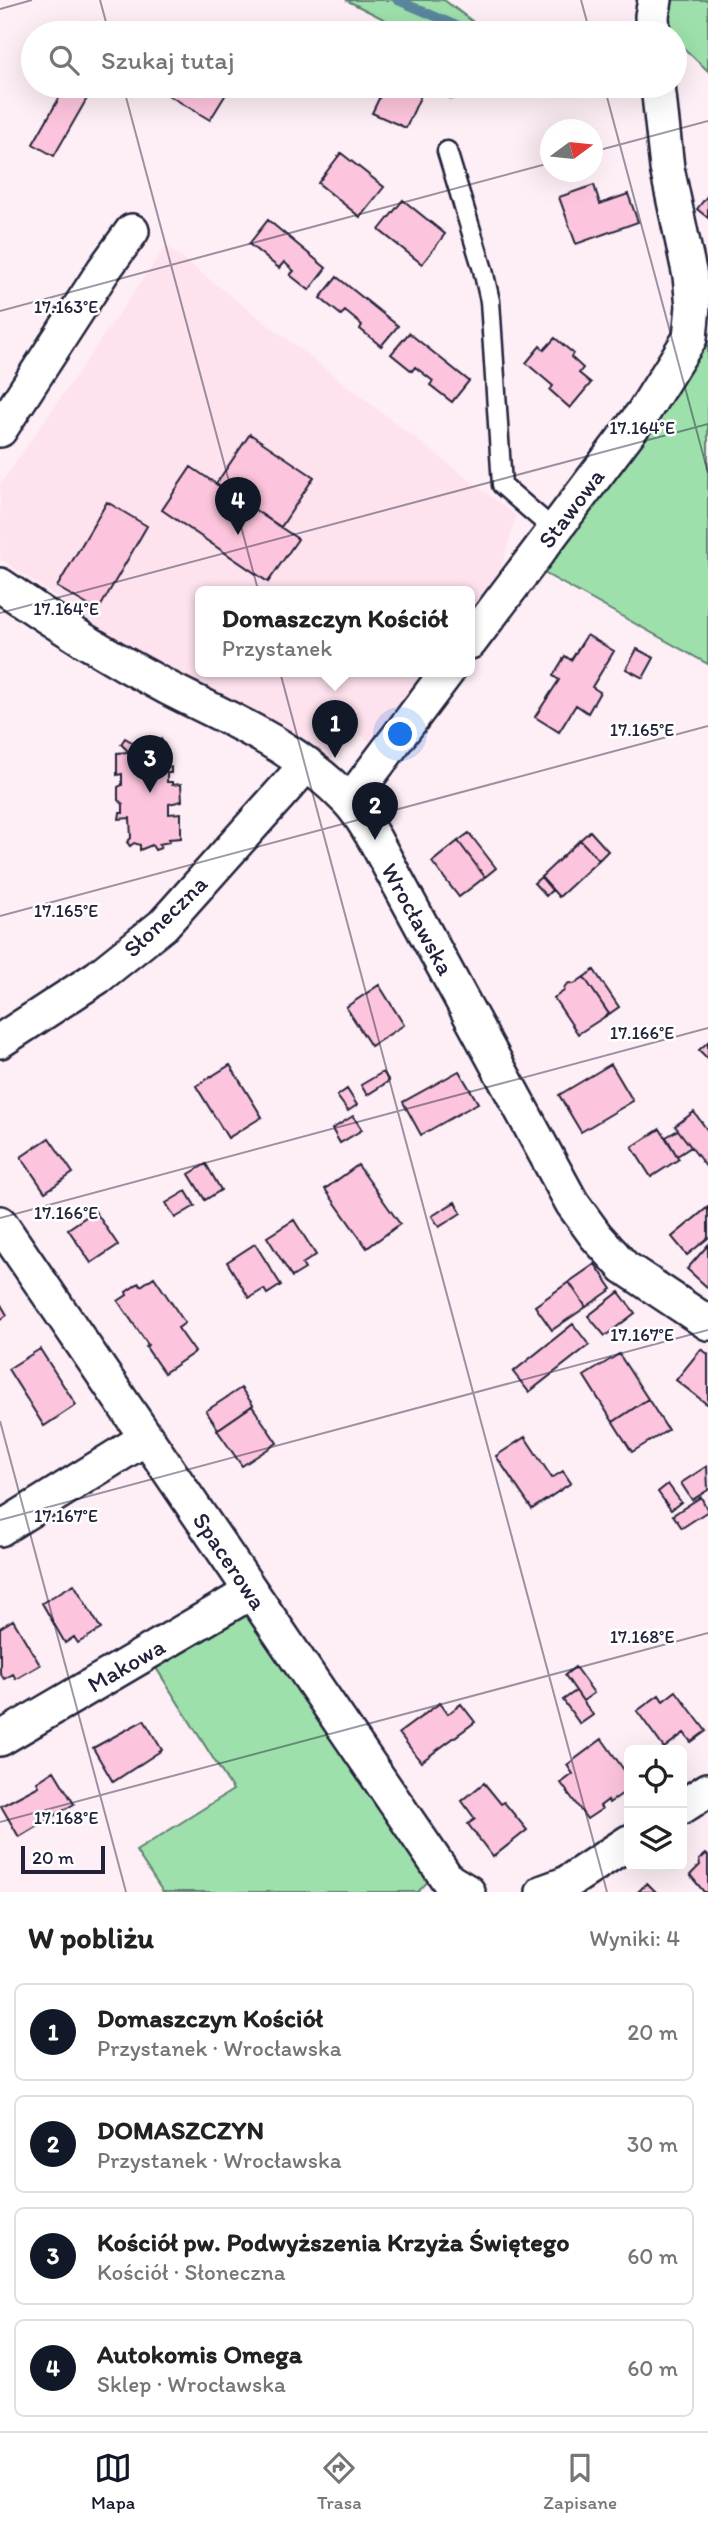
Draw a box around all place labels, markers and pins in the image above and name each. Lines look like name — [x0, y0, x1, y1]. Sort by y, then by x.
pin: 4 — [215, 477, 261, 535]
pin: 1 — [312, 700, 358, 758]
pin: 3 — [127, 735, 173, 793]
pin: 2 — [352, 782, 398, 840]

